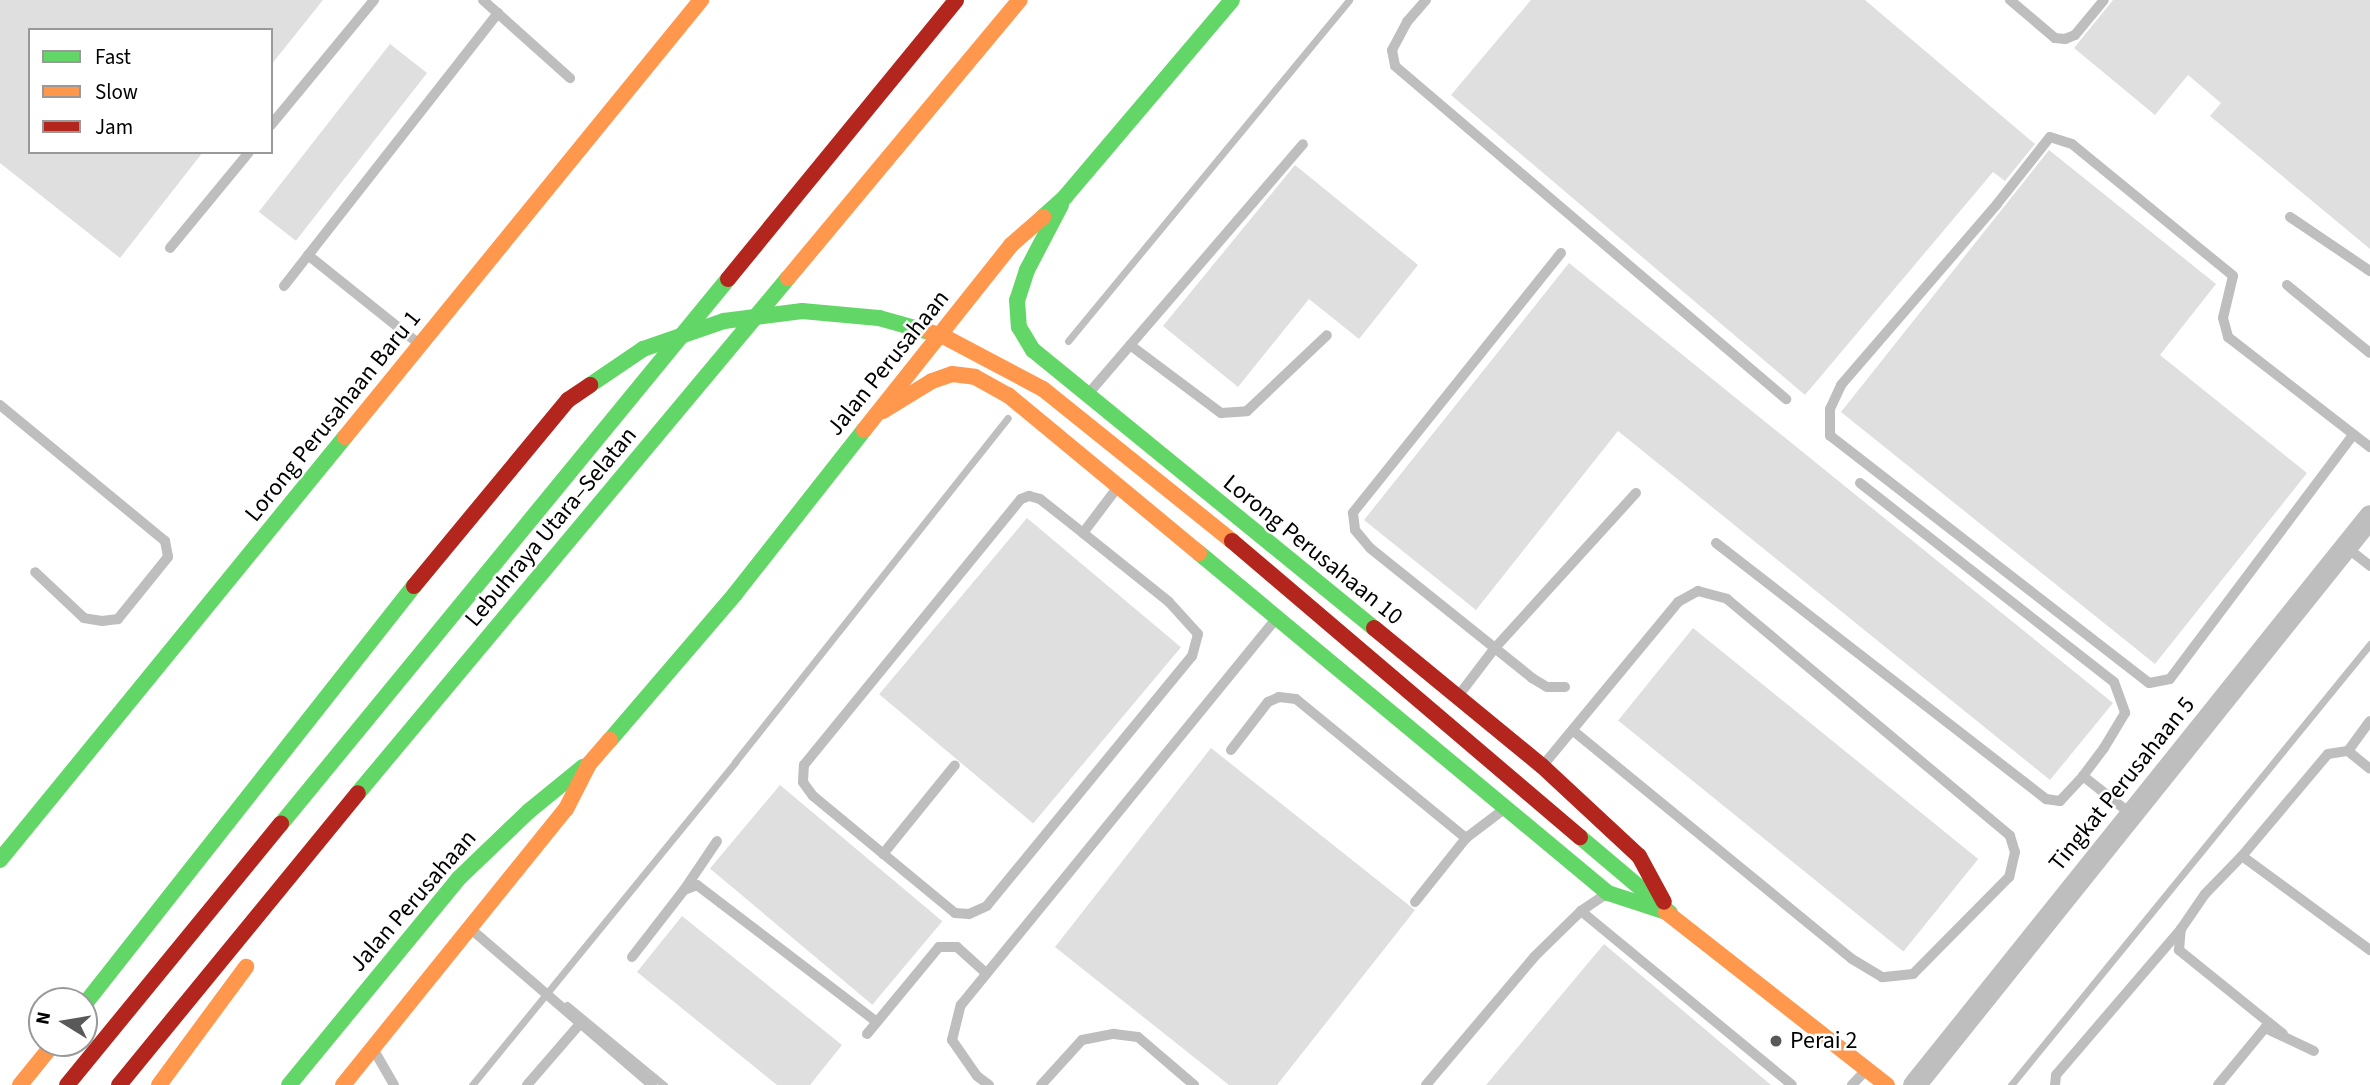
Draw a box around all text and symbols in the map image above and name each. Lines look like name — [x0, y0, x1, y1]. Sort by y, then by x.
legend — [28, 28, 273, 154]
text: Fast — [95, 42, 131, 72]
text: Slow — [95, 77, 138, 107]
text: Jam — [95, 112, 133, 142]
street label: Jalan Perusahaan — [821, 285, 955, 441]
street label: Lorong Perusahaan Baru 1 — [239, 305, 427, 527]
street label: Lebuhraya Utara–Selatan — [459, 421, 643, 633]
street label: Lorong Perusahaan 10 — [1217, 469, 1409, 631]
street label: Tingkat Perusahaan 5 — [2043, 691, 2201, 877]
street label: Jalan Perusahaan — [344, 824, 482, 978]
north arrow — [28, 987, 98, 1057]
text: N — [29, 1010, 58, 1027]
place label: Perai 2 — [1790, 1027, 1857, 1055]
marker: Perai 2 — [1768, 1033, 1784, 1049]

